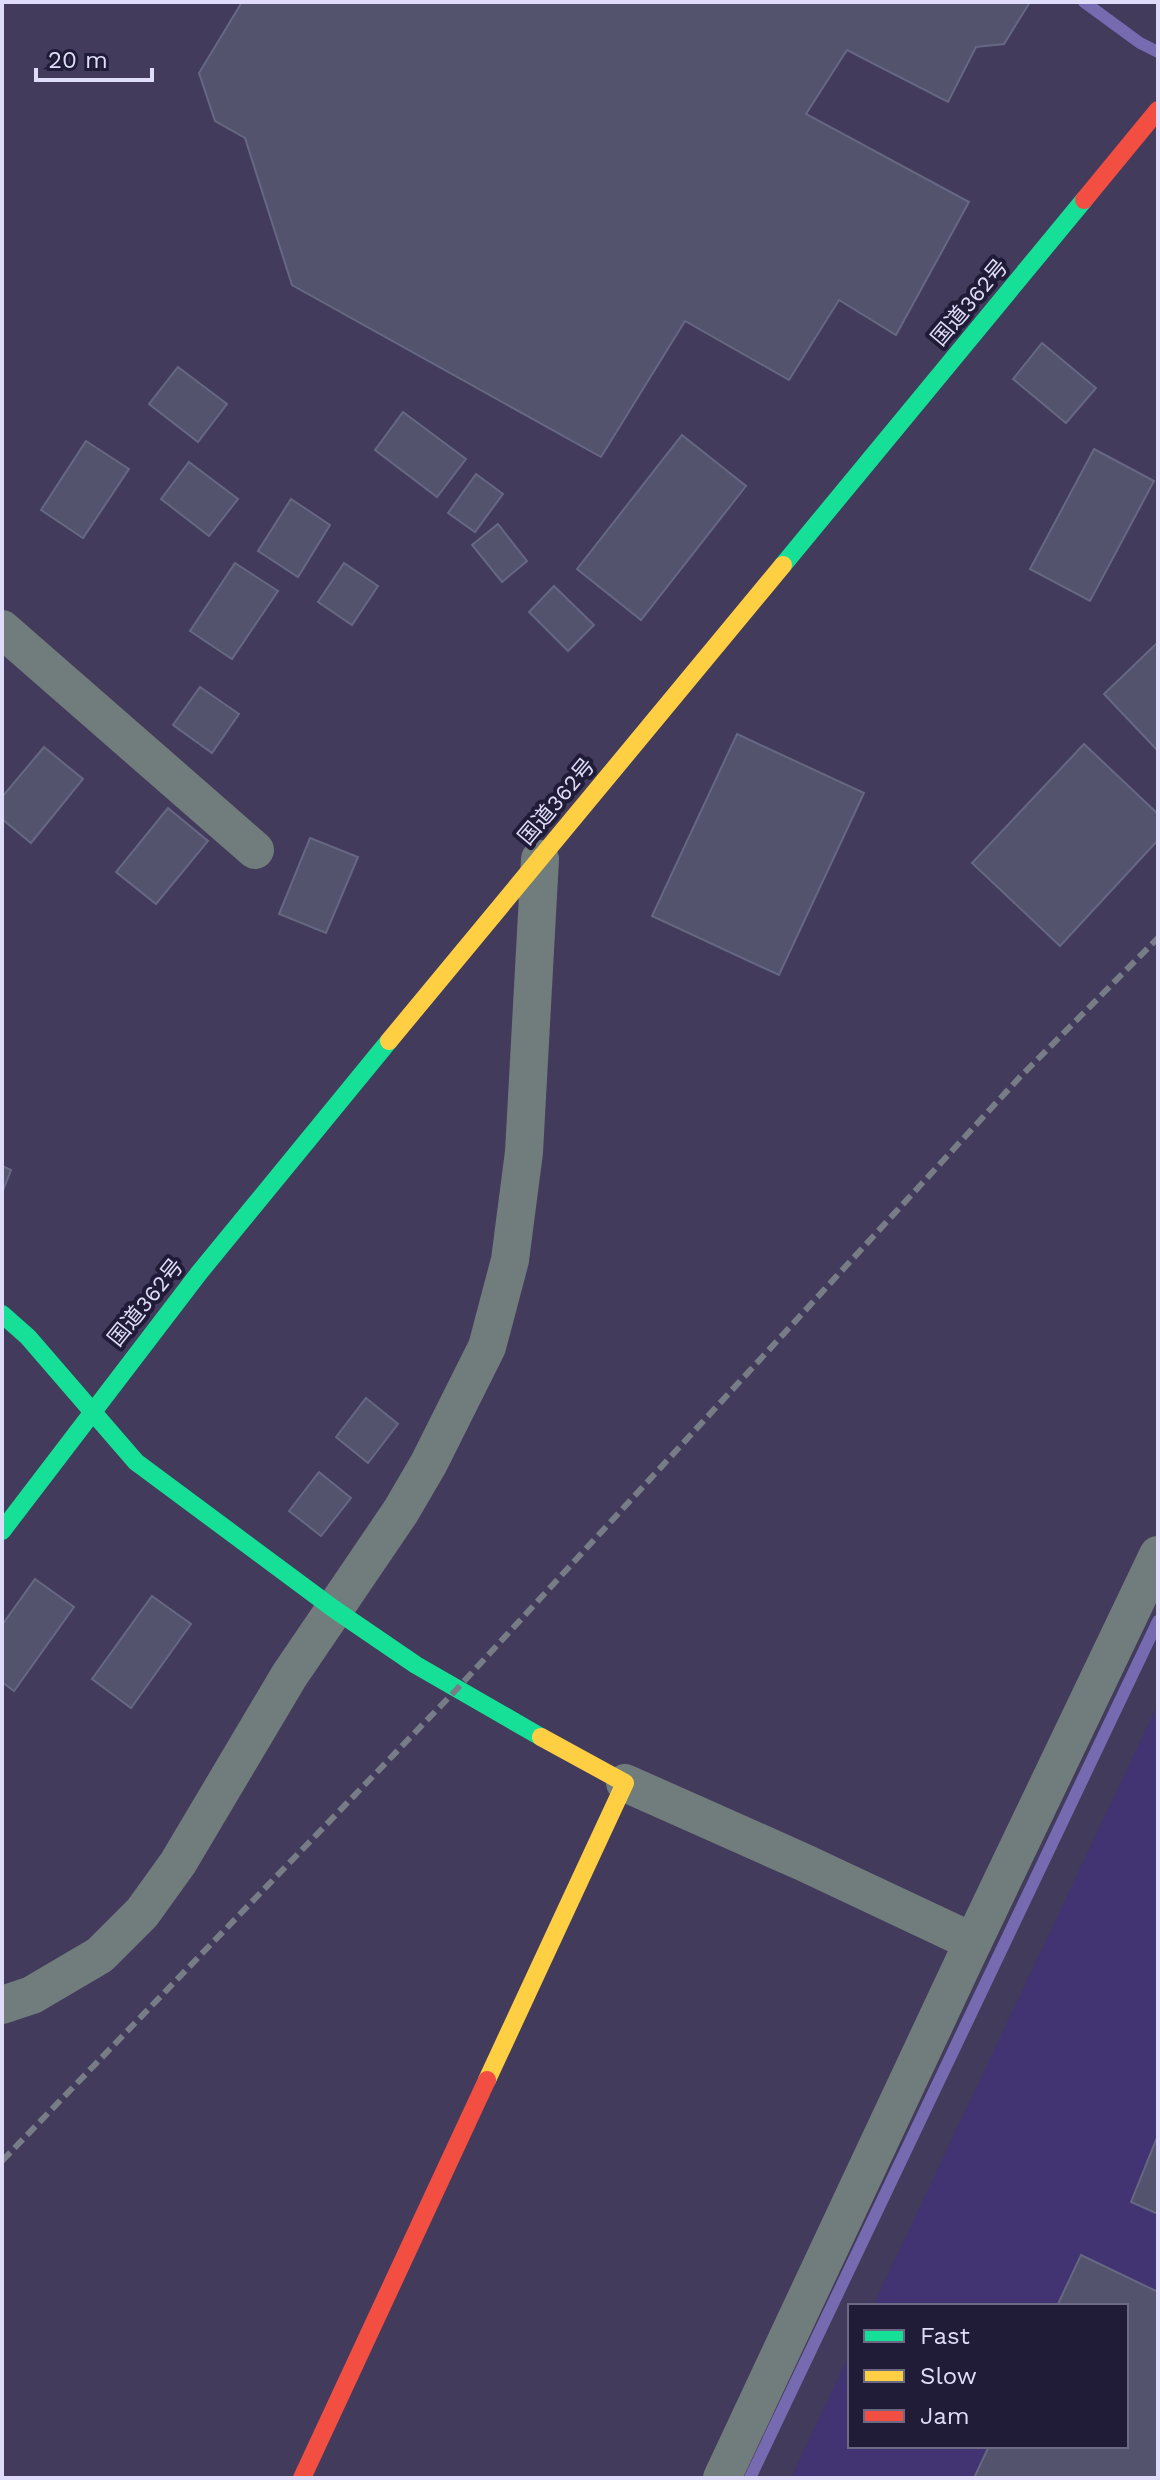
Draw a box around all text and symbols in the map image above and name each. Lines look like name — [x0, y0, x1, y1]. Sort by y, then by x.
scale bar — [36, 32, 152, 82]
text: 20 m — [48, 46, 108, 74]
street label: 国道362号 — [926, 254, 1013, 351]
street label: 国道362号 — [513, 753, 600, 850]
street label: 国道362号 — [103, 1254, 188, 1351]
legend — [848, 2304, 1128, 2448]
text: Fast — [920, 2322, 970, 2350]
text: Slow — [920, 2362, 977, 2390]
text: Jam — [920, 2402, 970, 2430]

